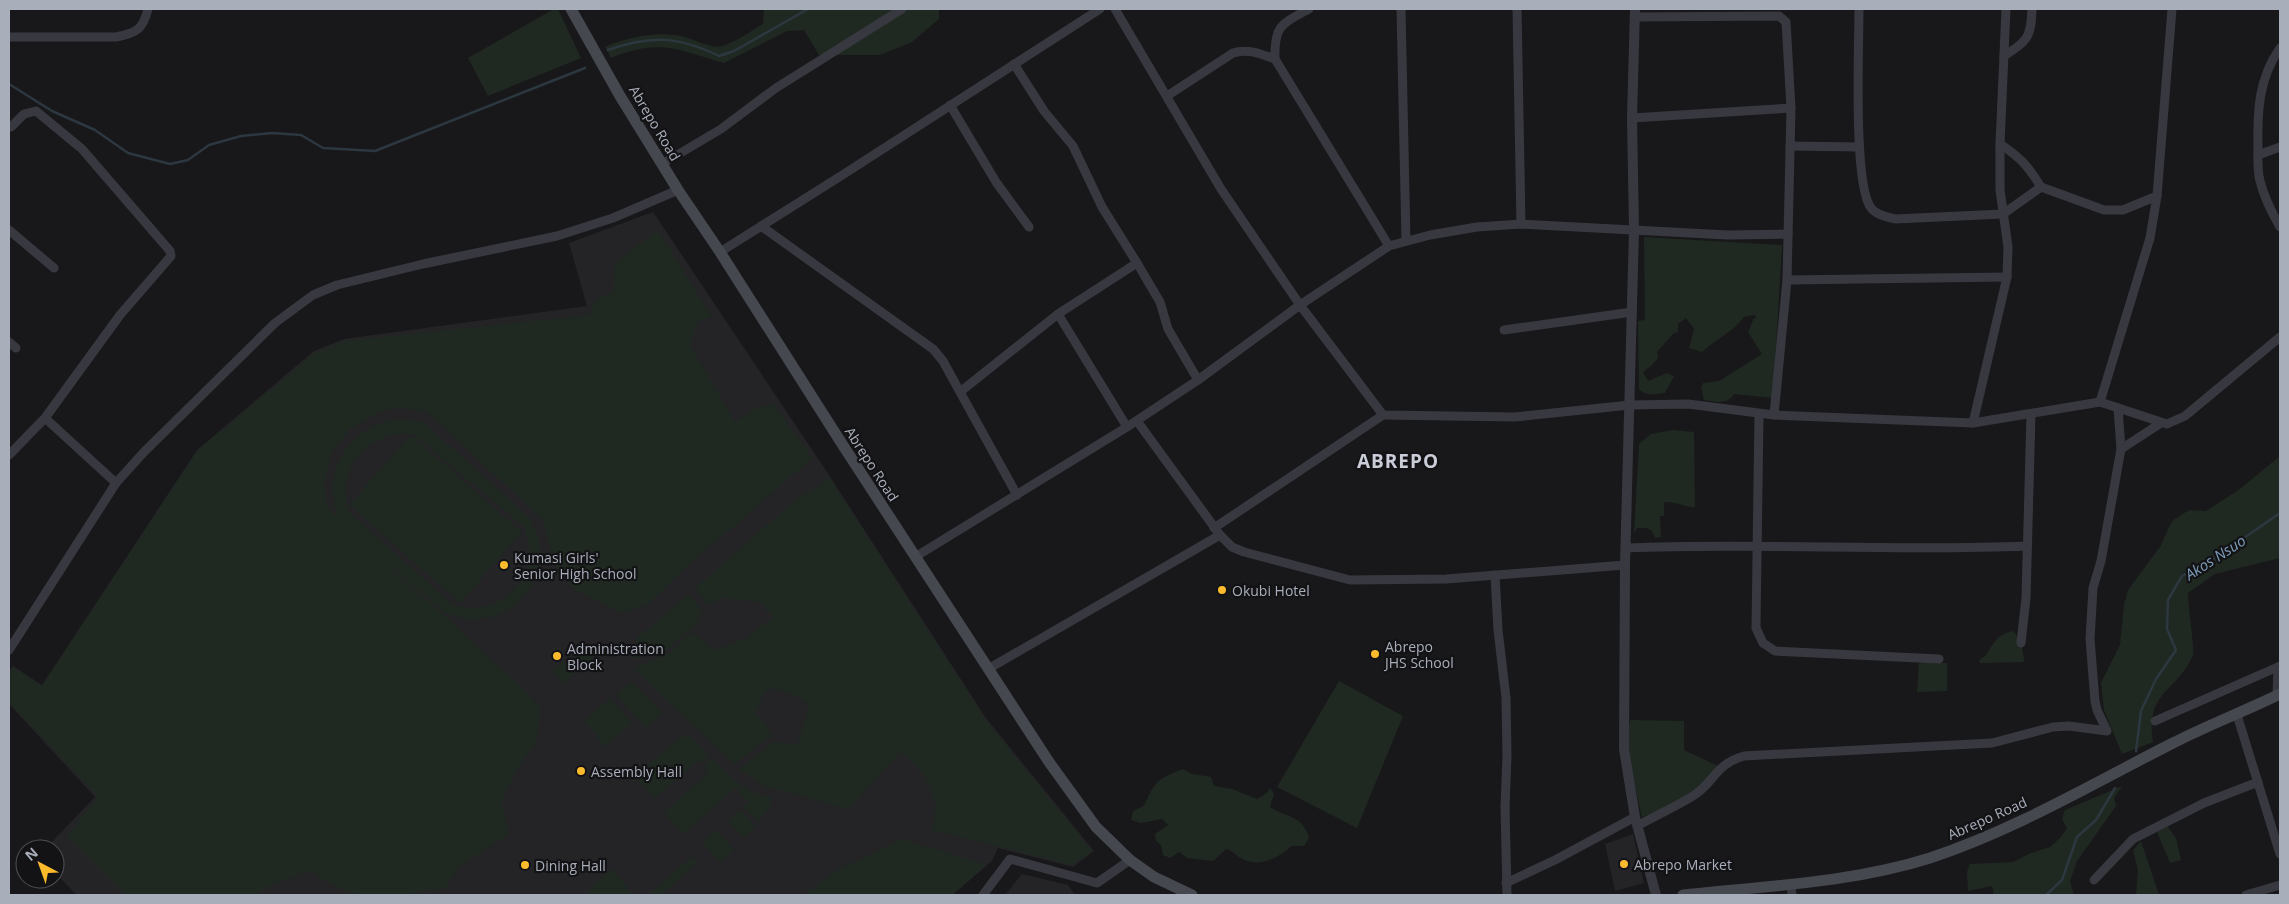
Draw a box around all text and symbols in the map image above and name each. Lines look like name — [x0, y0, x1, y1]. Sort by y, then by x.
street label: Abrepo Road — [625, 82, 685, 164]
street label: Abrepo Road — [841, 423, 903, 505]
district label: ABREPO — [1357, 448, 1439, 474]
water label: Akos Nsuo — [2180, 530, 2249, 585]
place label: Kumasi Girls' Senior High School — [514, 548, 636, 583]
marker: Kumasi Girls' Senior High School — [498, 559, 510, 571]
place label: Okubi Hotel — [1232, 581, 1310, 600]
marker: Okubi Hotel — [1216, 584, 1228, 596]
place label: Abrepo JHS School — [1383, 637, 1454, 672]
place label: Administration Block — [567, 639, 664, 674]
marker: Abrepo JHS School — [1369, 648, 1381, 660]
marker: Administration Block — [551, 650, 563, 662]
place label: Assembly Hall — [591, 762, 682, 781]
marker: Assembly Hall — [575, 765, 587, 777]
street label: Abrepo Road — [1944, 792, 2030, 844]
north arrow — [15, 839, 65, 889]
text: N — [21, 843, 42, 865]
place label: Abrepo Market — [1634, 855, 1732, 874]
place label: Dining Hall — [535, 856, 606, 875]
marker: Abrepo Market — [1618, 858, 1630, 870]
marker: Dining Hall — [519, 859, 531, 871]

